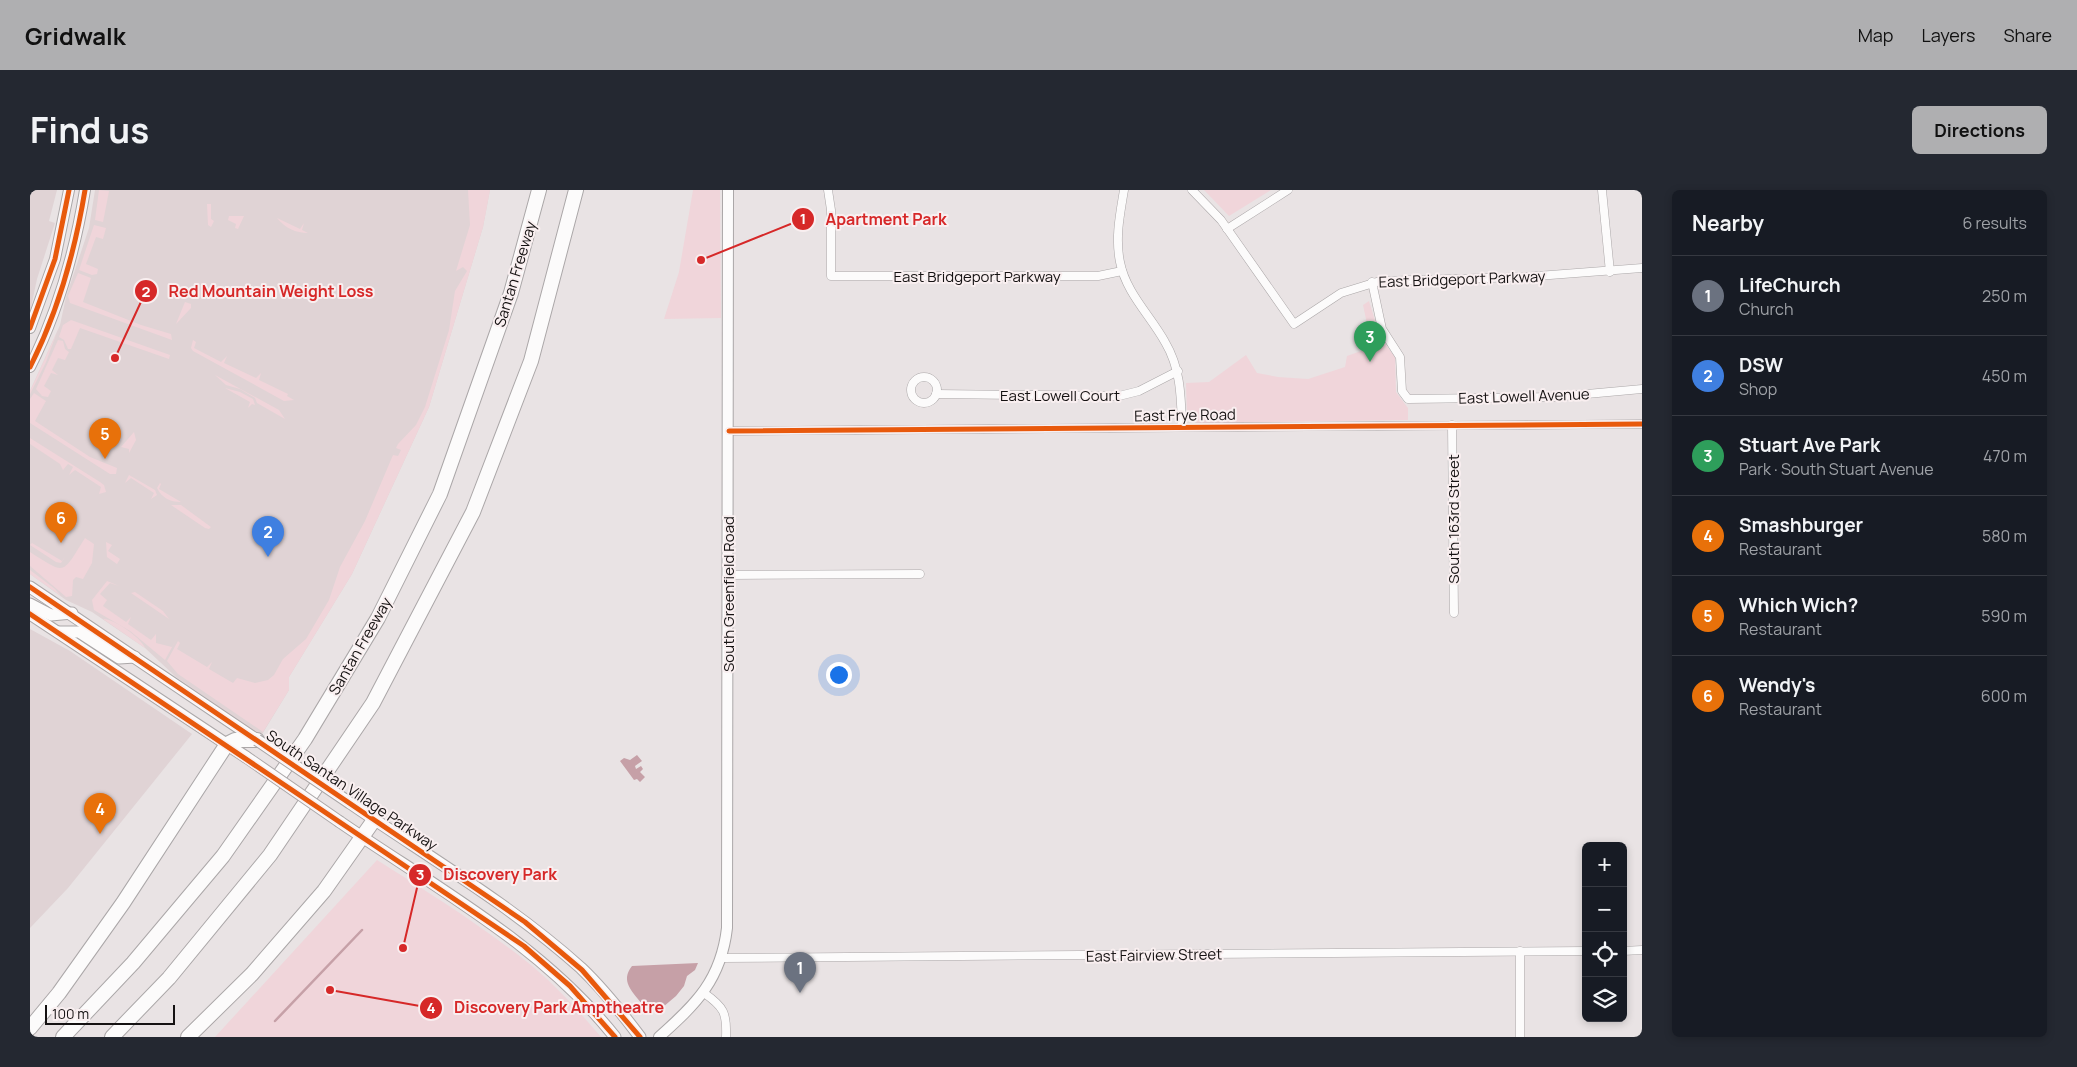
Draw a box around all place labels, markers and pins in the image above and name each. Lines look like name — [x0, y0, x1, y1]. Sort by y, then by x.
callout: Apartment Park — [791, 204, 957, 235]
callout: Red Mountain Weight Loss — [133, 276, 383, 307]
pin: 3 — [1354, 321, 1386, 362]
pin: 5 — [89, 418, 121, 459]
pin: 6 — [45, 502, 77, 543]
pin: 2 — [252, 516, 284, 557]
pin: 4 — [84, 793, 116, 834]
callout: Discovery Park — [408, 859, 566, 890]
pin: 1 — [784, 952, 816, 993]
callout: Discovery Park Amptheatre — [419, 992, 674, 1023]

